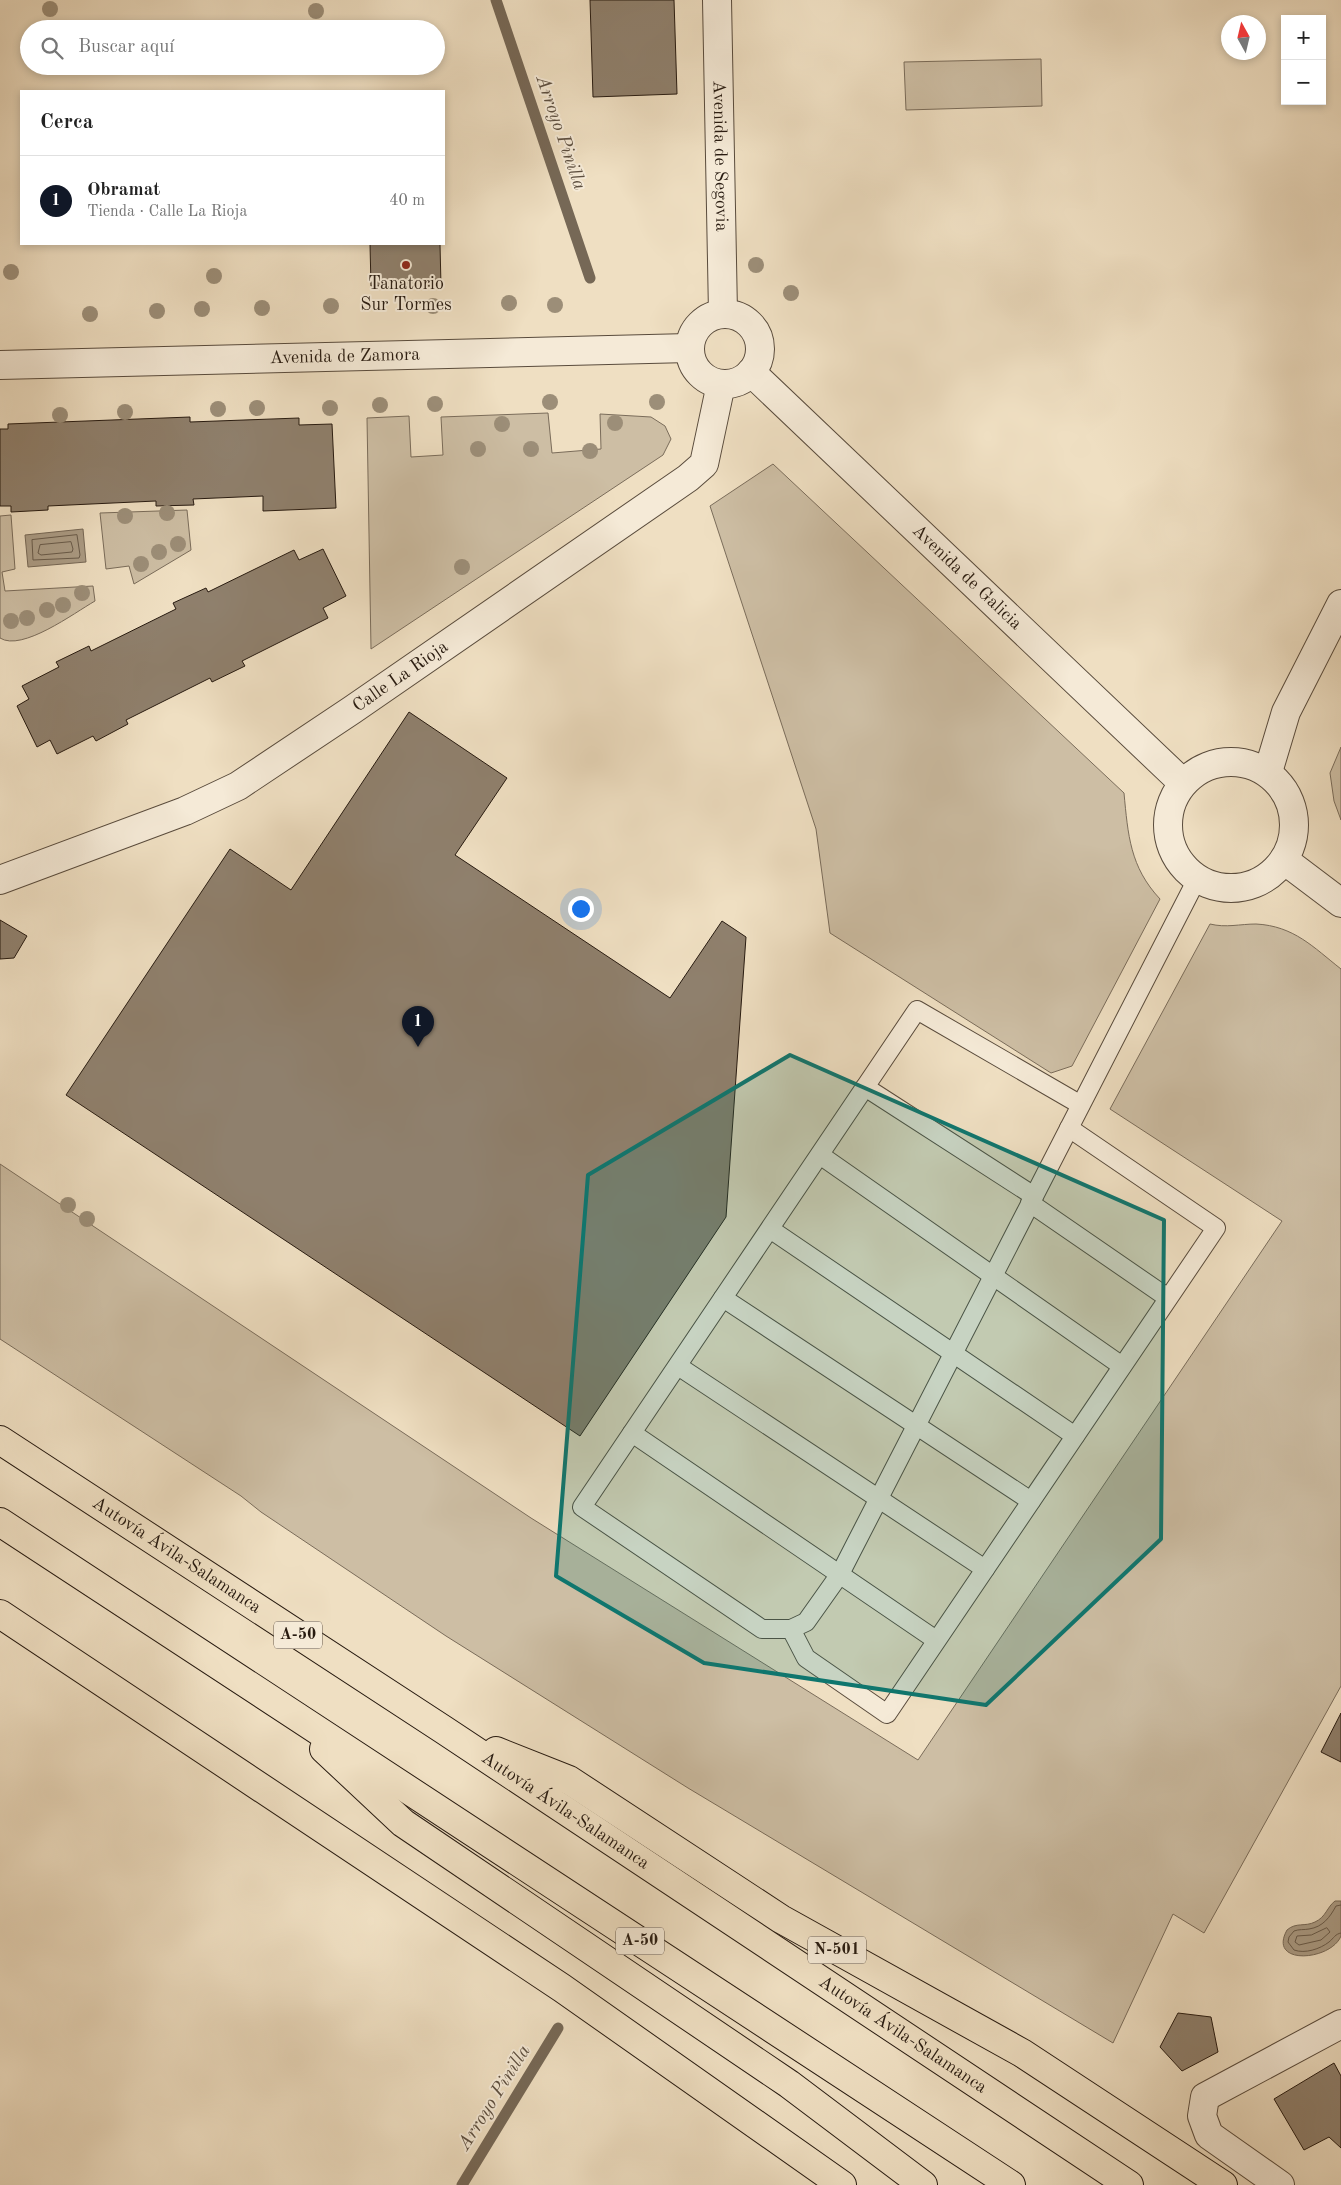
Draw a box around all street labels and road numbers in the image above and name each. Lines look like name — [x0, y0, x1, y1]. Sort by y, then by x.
street label: Avenida de Segovia — [710, 80, 730, 232]
street label: Avenida de Zamora — [269, 346, 420, 367]
street label: Avenida de Galicia — [909, 521, 1025, 633]
street label: Calle La Rioja — [350, 637, 452, 716]
street label: Autovía Ávila-Salamanca — [89, 1494, 264, 1617]
road number: A-50 — [274, 1622, 322, 1648]
street label: Autovía Ávila-Salamanca — [478, 1749, 653, 1873]
road number: A-50 — [616, 1928, 664, 1954]
road number: N-501 — [808, 1936, 866, 1964]
street label: Autovía Ávila-Salamanca — [816, 1973, 990, 2097]

